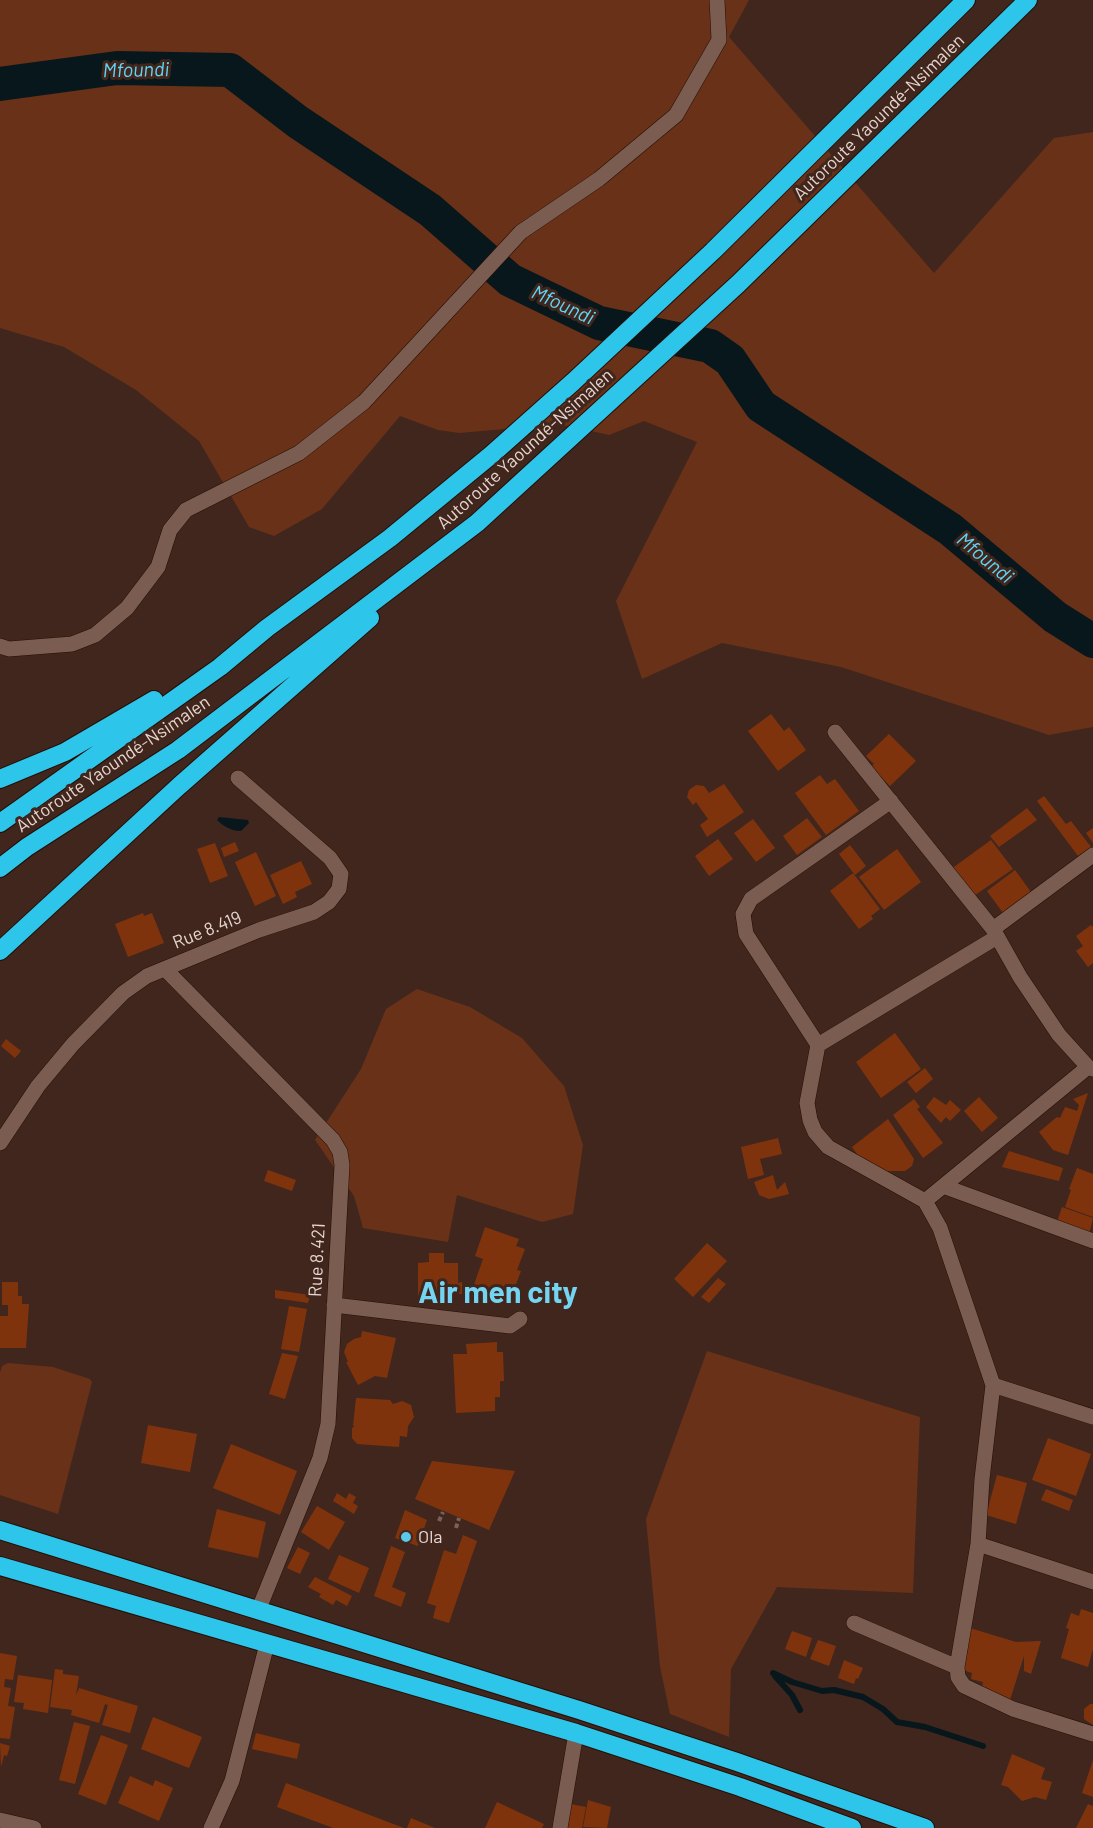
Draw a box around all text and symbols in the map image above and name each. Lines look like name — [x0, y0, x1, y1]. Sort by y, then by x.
street label: Autoroute Yaoundé-Nsimalen — [789, 30, 969, 204]
water label: Mfoundi — [102, 57, 170, 83]
water label: Mfoundi — [528, 280, 598, 330]
street label: Autoroute Yaoundé-Nsimalen — [433, 364, 617, 534]
water label: Mfoundi — [952, 527, 1018, 589]
street label: Autoroute Yaoundé-Nsimalen — [12, 691, 214, 837]
street label: Rue 8.419 — [169, 906, 245, 954]
street label: Rue 8.421 — [304, 1223, 330, 1297]
district label: Air men city — [418, 1275, 578, 1311]
place label: Ola — [418, 1526, 443, 1548]
marker: Ola — [399, 1530, 413, 1544]

